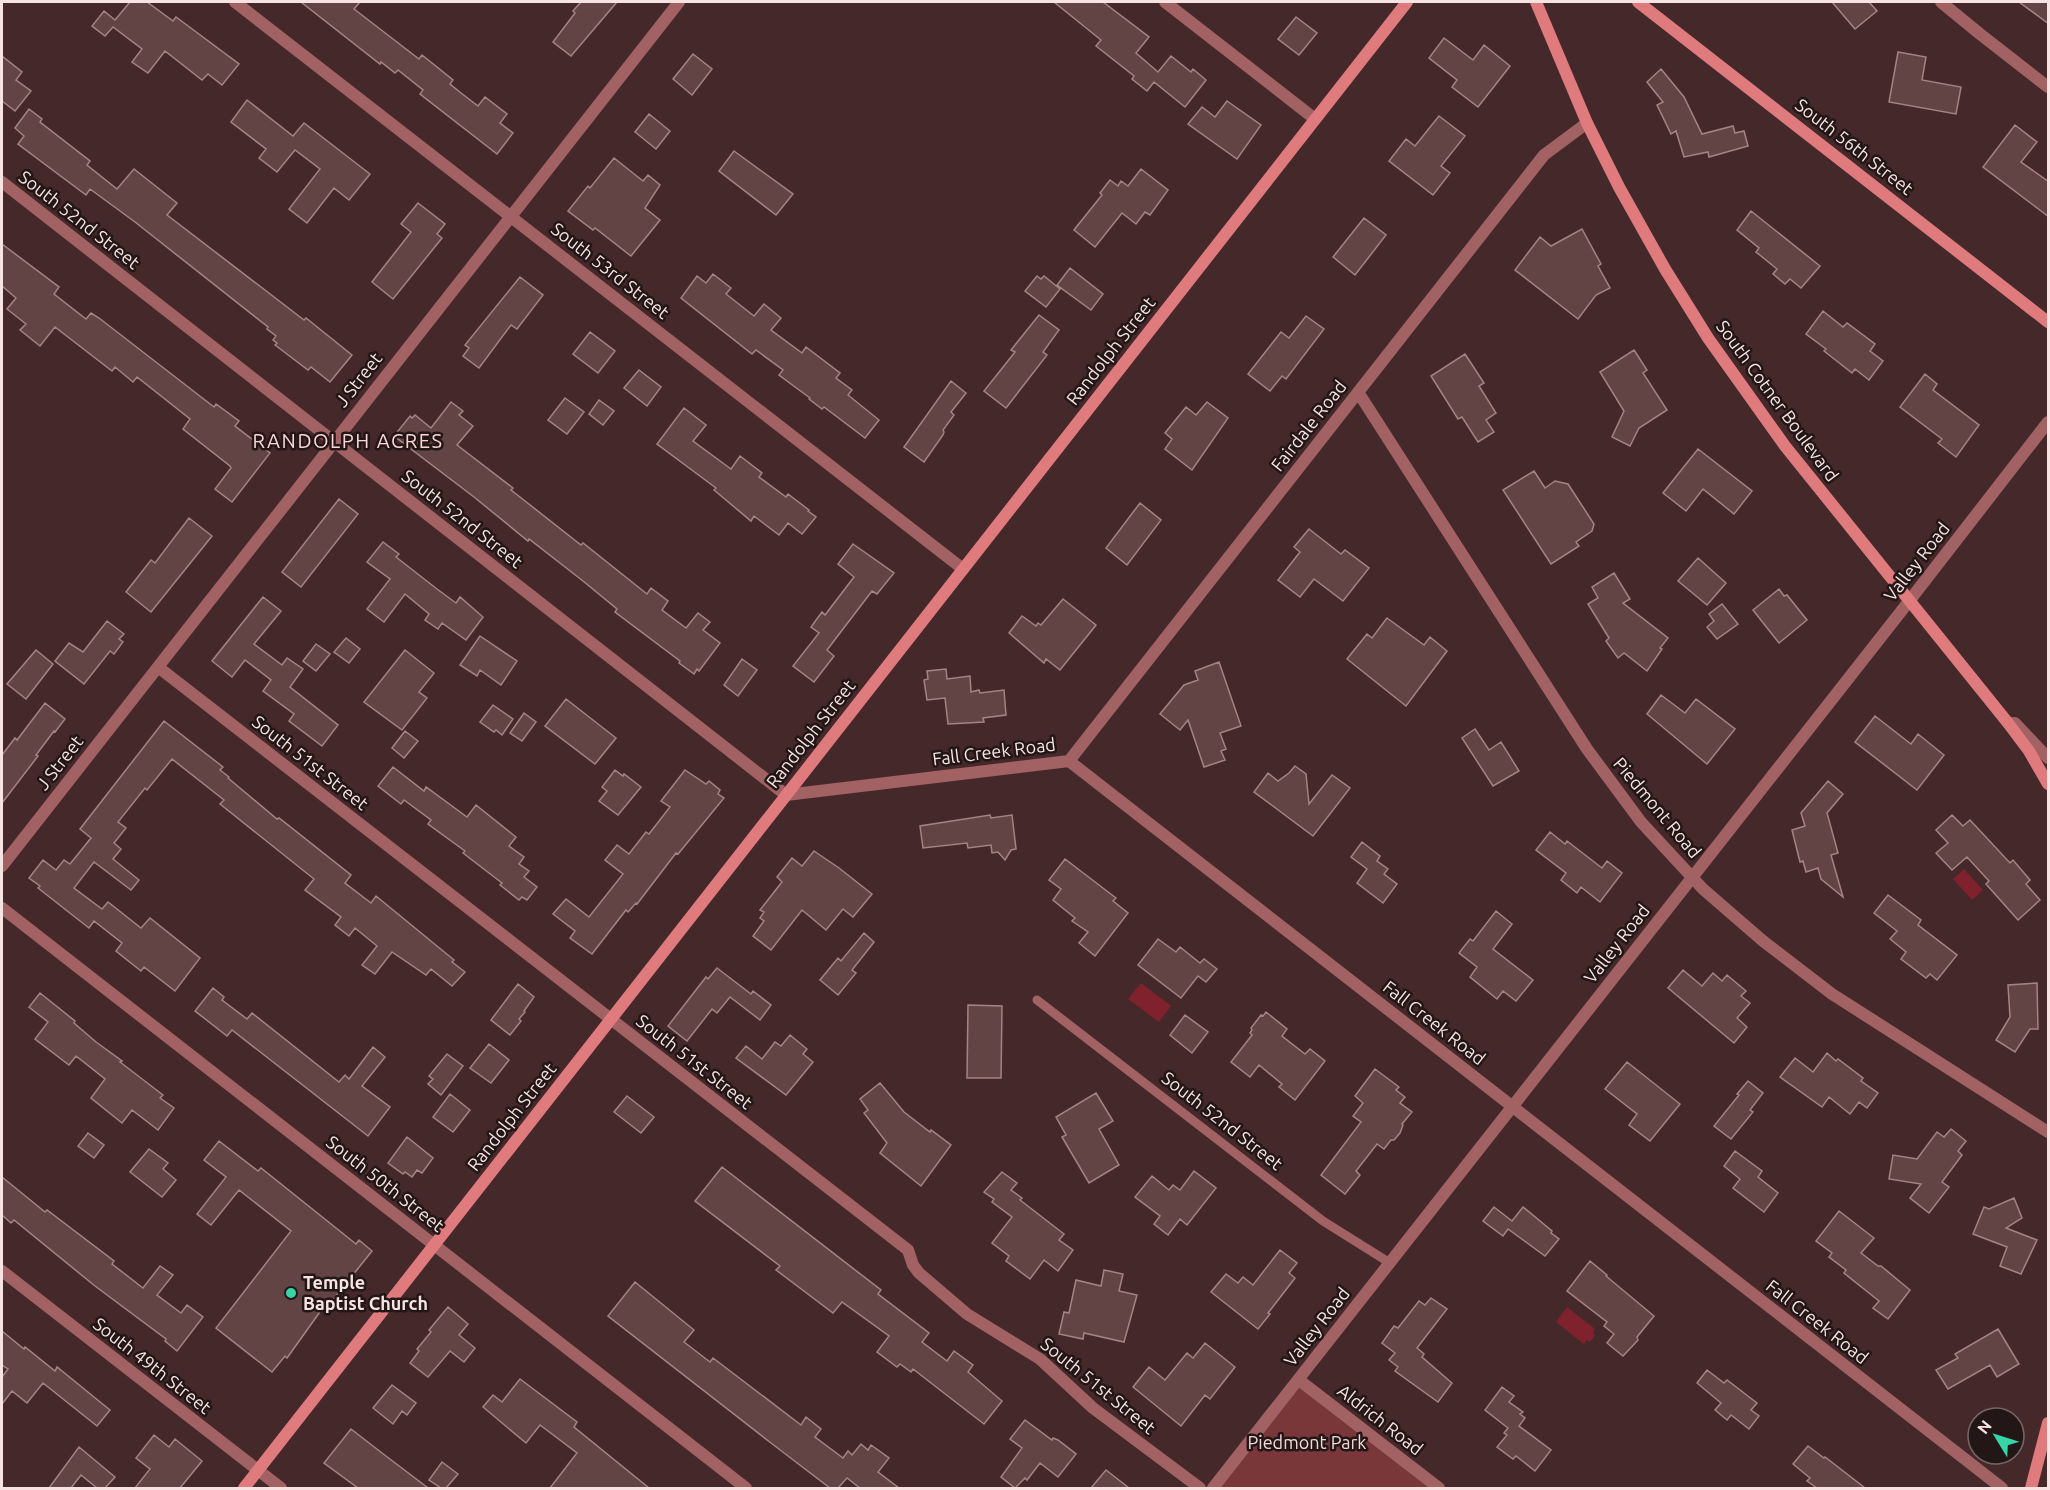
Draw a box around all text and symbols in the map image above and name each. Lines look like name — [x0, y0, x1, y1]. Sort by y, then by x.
street label: South 56th Street — [1792, 94, 1917, 198]
street label: South 52nd Street — [15, 166, 144, 272]
street label: South 53rd Street — [548, 218, 673, 322]
street label: Randolph Street — [1062, 292, 1159, 408]
street label: South Cotner Boulevard — [1713, 316, 1843, 485]
street label: J Street — [331, 348, 386, 410]
street label: Fairdale Road — [1267, 376, 1350, 475]
district label: RANDOLPH ACRES — [253, 429, 443, 452]
street label: South 52nd Street — [398, 465, 527, 571]
street label: Valley Road — [1879, 518, 1953, 605]
street label: Randolph Street — [762, 675, 859, 791]
street label: South 51st Street — [249, 711, 372, 814]
street label: J Street — [32, 731, 87, 793]
street label: Fall Creek Road — [931, 734, 1057, 768]
street label: Piedmont Road — [1610, 753, 1705, 862]
street label: Valley Road — [1579, 900, 1653, 987]
street label: Fall Creek Road — [1380, 976, 1490, 1068]
street label: South 51st Street — [633, 1010, 756, 1113]
street label: Randolph Street — [463, 1058, 560, 1174]
street label: South 52nd Street — [1158, 1067, 1287, 1173]
street label: South 50th Street — [323, 1131, 448, 1235]
place label: Temple Baptist Church — [303, 1272, 428, 1313]
street label: Fall Creek Road — [1763, 1275, 1873, 1367]
street label: Valley Road — [1279, 1283, 1353, 1370]
marker: Temple Baptist Church — [284, 1286, 298, 1300]
street label: South 49th Street — [90, 1313, 215, 1417]
street label: South 51st Street — [1037, 1333, 1160, 1437]
street label: Aldrich Road — [1334, 1380, 1427, 1459]
north arrow — [1966, 1406, 2026, 1466]
text: N — [1973, 1417, 1995, 1437]
park label: Piedmont Park — [1248, 1432, 1366, 1452]

